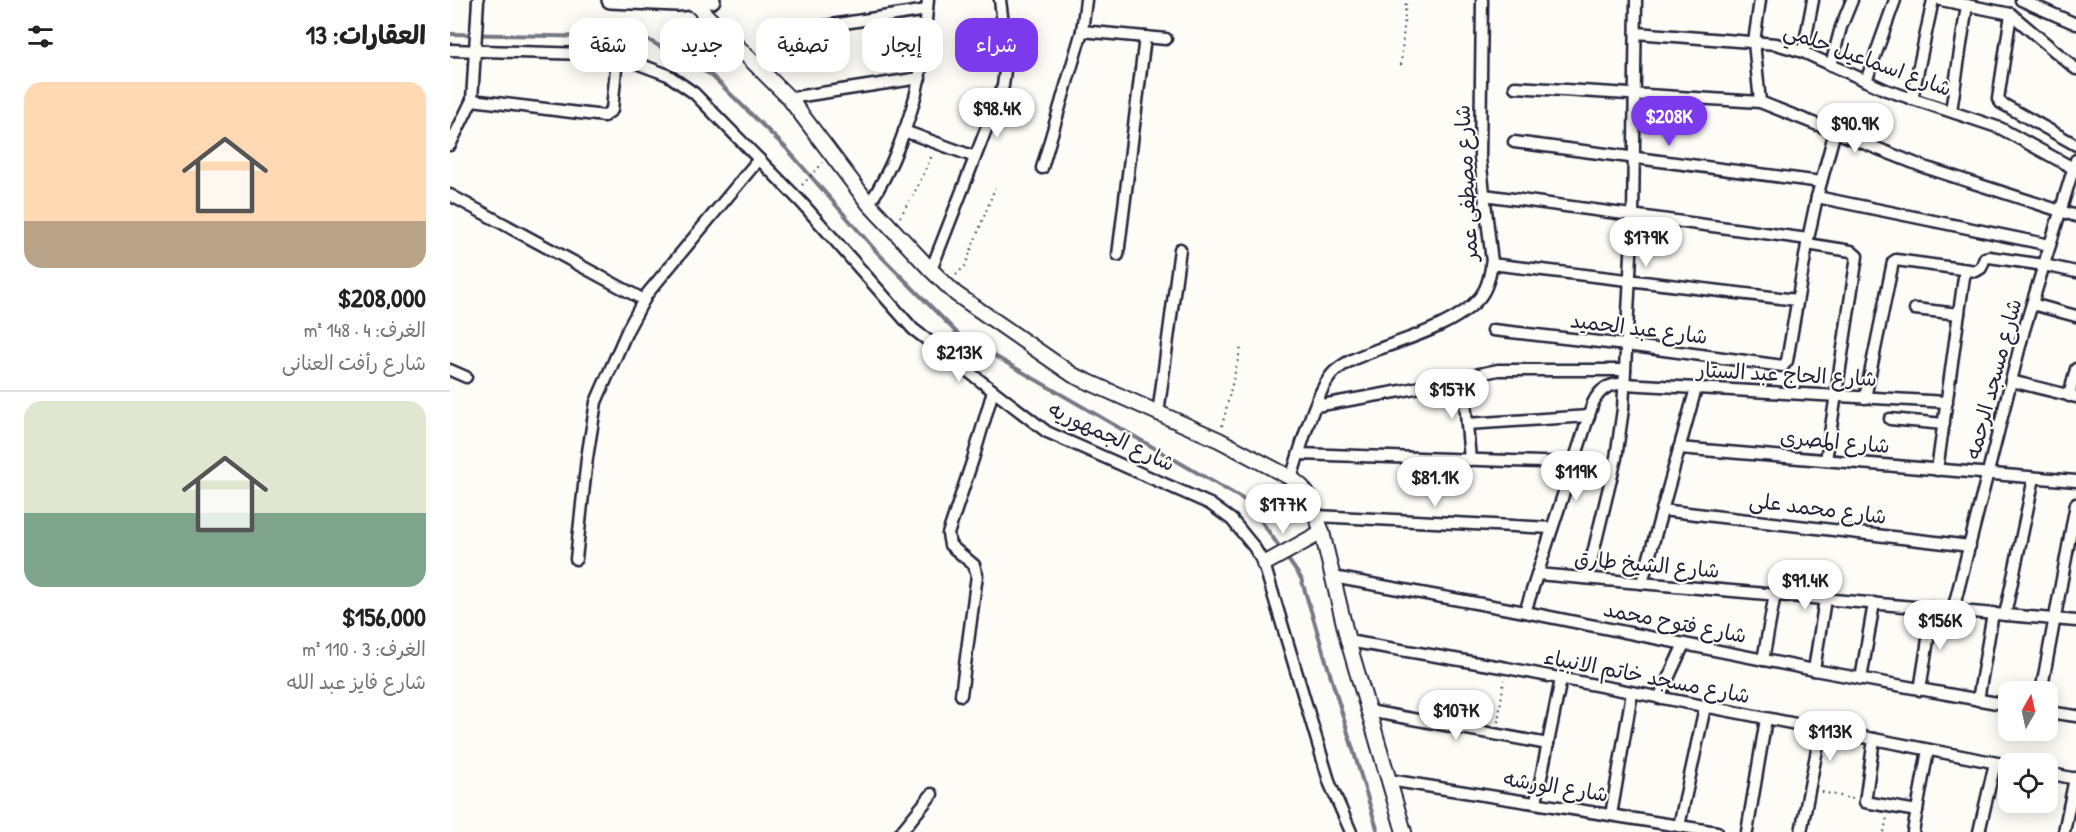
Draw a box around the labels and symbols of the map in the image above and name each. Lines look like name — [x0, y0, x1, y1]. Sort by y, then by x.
street label: شارع اسماعيل حلمي — [1778, 15, 1956, 107]
pin: $98.4K — [948, 88, 1046, 139]
pin: $208K — [1627, 96, 1711, 147]
pin: $90.9K — [1806, 103, 1904, 154]
street label: شارع مصطفى عمر — [1447, 104, 1486, 264]
pin: $179K — [1604, 217, 1688, 268]
street label: شارع مسجد الرحمه — [1958, 295, 2029, 463]
street label: شارع عبد الحميد — [1568, 305, 1709, 352]
pin: $213K — [917, 332, 1001, 383]
street label: شارع الحاج عبد الستار — [1694, 355, 1878, 394]
pin: $157K — [1410, 369, 1494, 420]
street label: شارع الجمهوريه — [1044, 394, 1180, 479]
street label: شارع المصرى — [1779, 422, 1891, 461]
pin: $119K — [1534, 451, 1618, 502]
pin: $81.1K — [1386, 457, 1484, 508]
pin: $177K — [1241, 484, 1325, 535]
street label: شارع محمد على — [1747, 485, 1888, 532]
street label: شارع الشيخ طارق — [1573, 543, 1721, 586]
pin: $91.4K — [1756, 560, 1854, 611]
street label: شارع فتوح محمد — [1601, 594, 1749, 651]
pin: $156K — [1898, 600, 1982, 651]
street label: شارع مسجد خاتم الانبياء — [1541, 642, 1753, 712]
north arrow — [1998, 681, 2058, 741]
pin: $107K — [1414, 690, 1498, 741]
pin: $113K — [1788, 711, 1872, 762]
street label: شارع الورشه — [1501, 763, 1610, 810]

